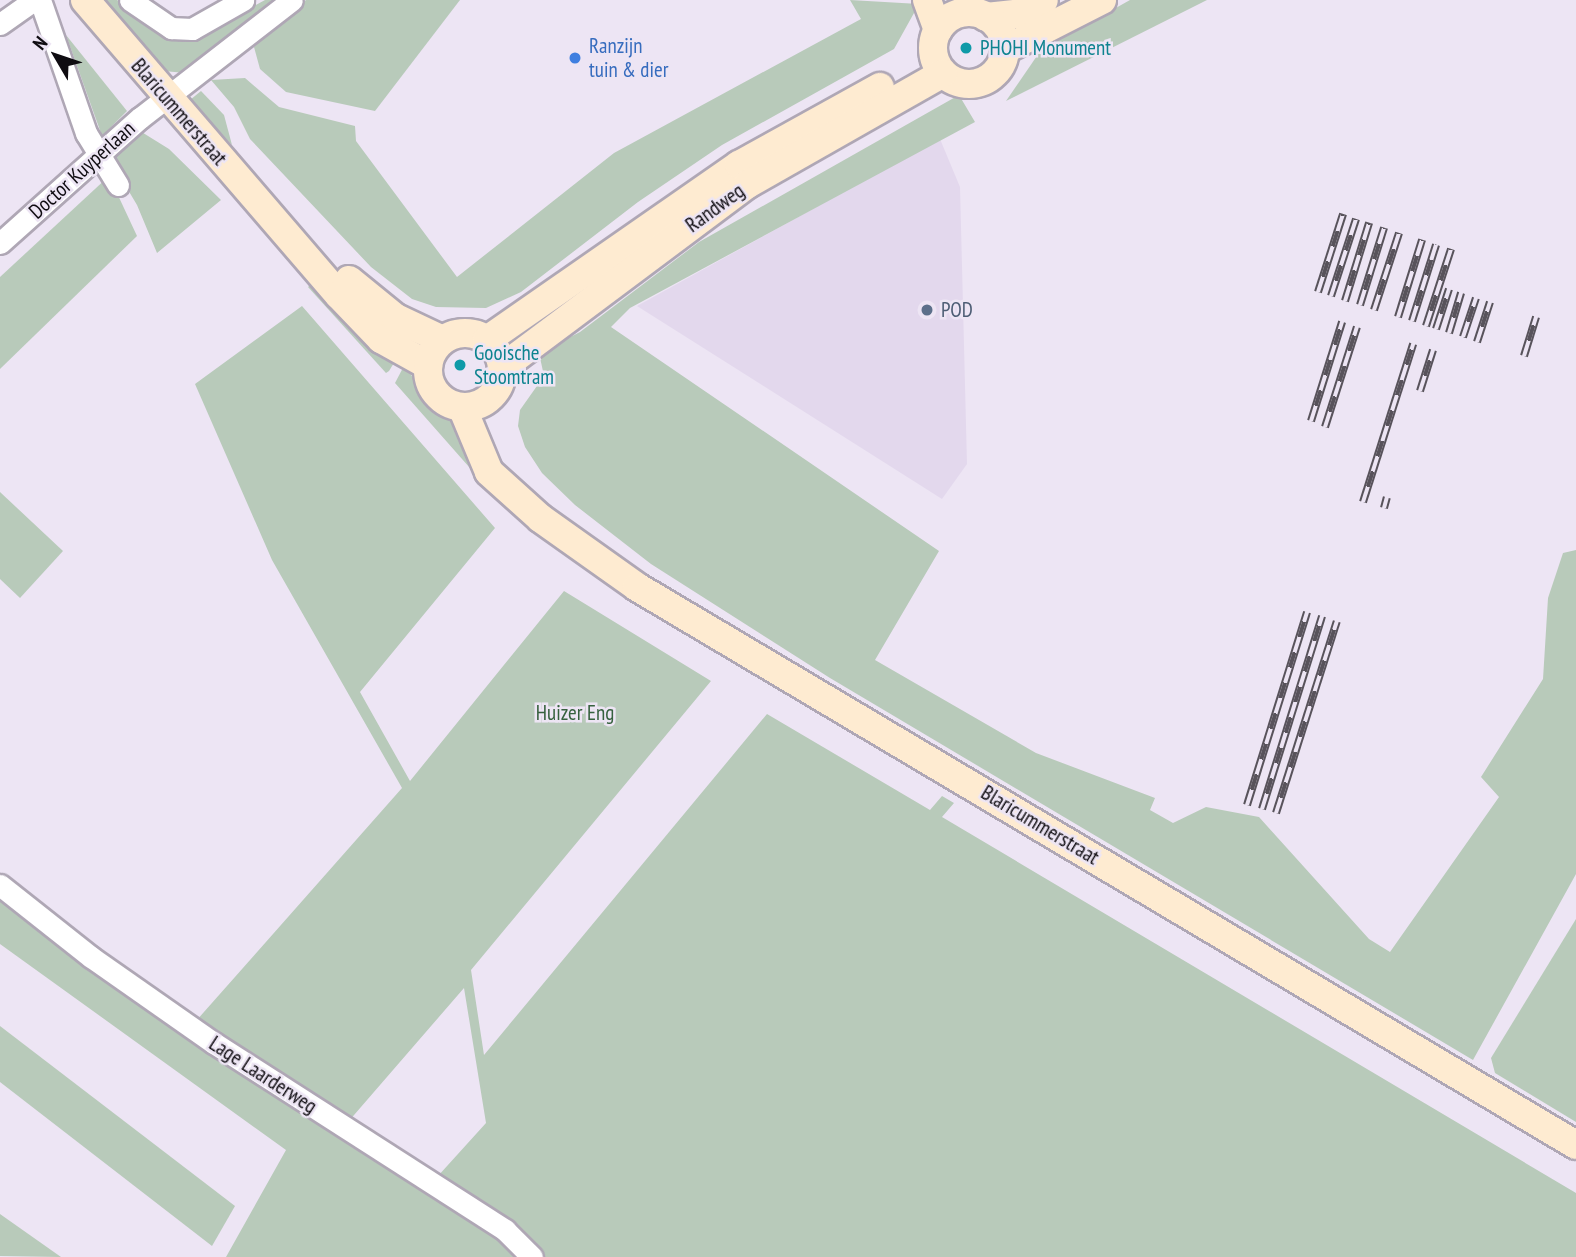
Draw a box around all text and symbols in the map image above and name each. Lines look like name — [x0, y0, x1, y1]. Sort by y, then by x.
north arrow — [21, 21, 91, 91]
text: N — [27, 31, 52, 54]
place label: Ranzijn tuin & dier — [589, 33, 668, 83]
place label: PHOHI Monument — [980, 35, 1111, 61]
marker: PHOHI Monument — [958, 40, 974, 56]
marker: Ranzijn tuin & dier — [567, 50, 583, 66]
street label: Blaricummerstraat — [126, 54, 232, 170]
street label: Doctor Kuyperlaan — [24, 116, 140, 224]
street label: Randweg — [681, 178, 749, 238]
place label: POD — [941, 297, 973, 323]
marker: POD — [919, 302, 935, 318]
place label: Gooische Stoomtram — [474, 340, 554, 390]
marker: Gooische Stoomtram — [452, 357, 468, 373]
park label: Huizer Eng — [536, 700, 614, 726]
street label: Blaricummerstraat — [976, 780, 1104, 870]
street label: Lage Laarderweg — [204, 1031, 322, 1119]

